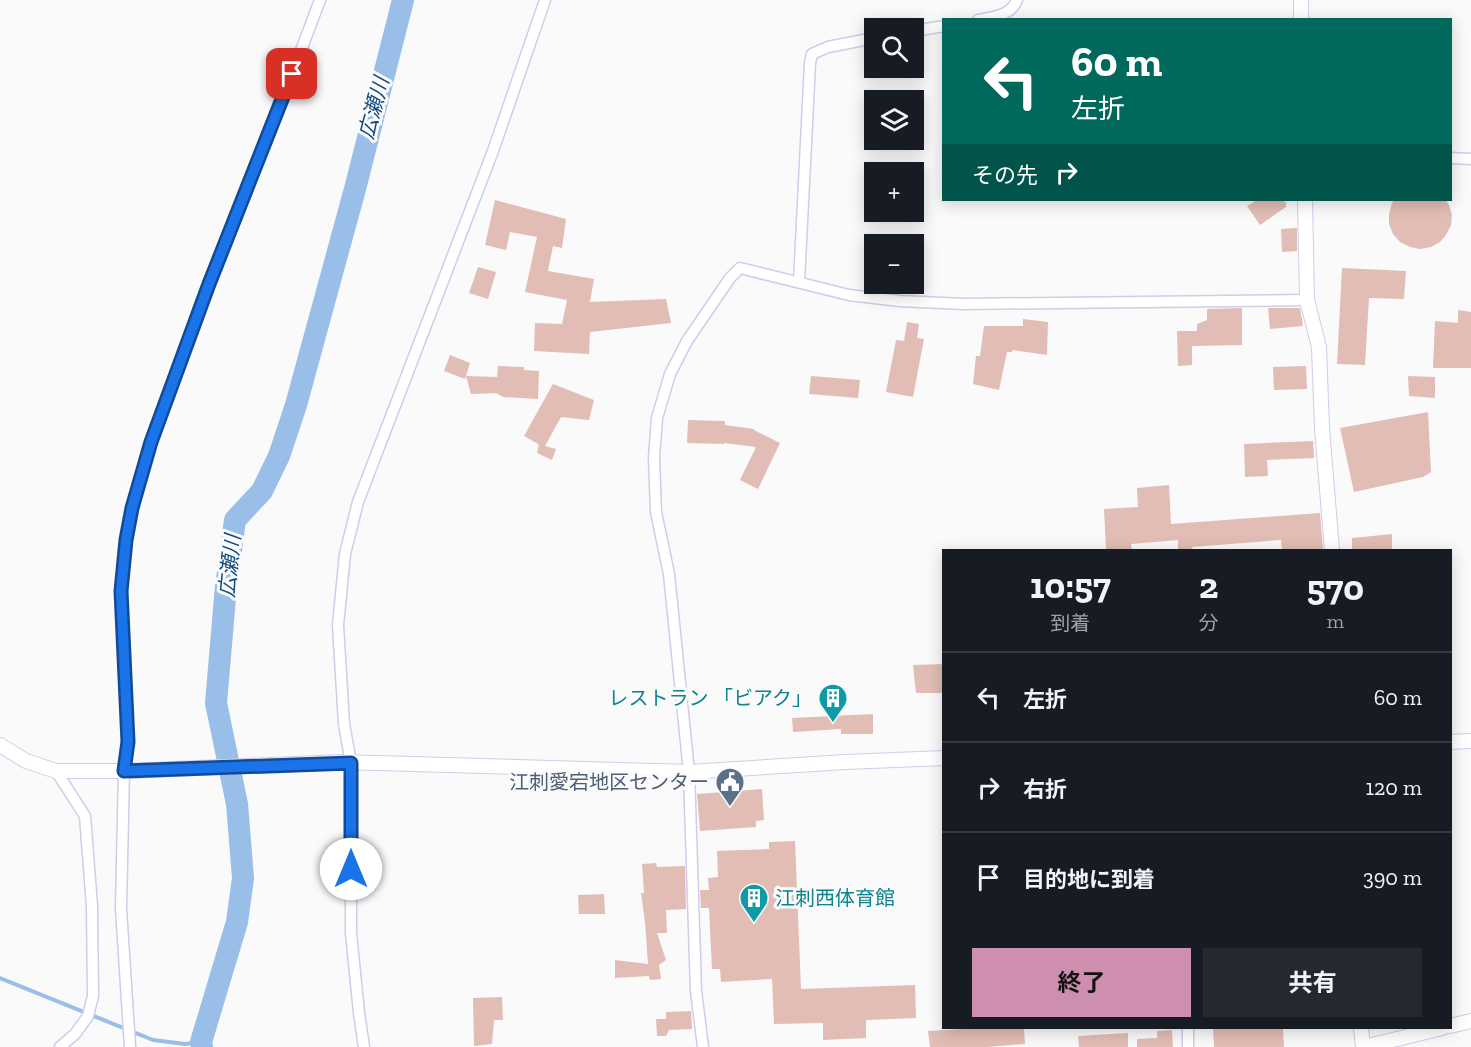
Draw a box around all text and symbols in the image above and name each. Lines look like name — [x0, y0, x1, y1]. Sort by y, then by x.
map controls — [864, 18, 924, 294]
button: search — [864, 18, 924, 78]
text: 60 m — [1071, 36, 1162, 87]
icon: left — [972, 42, 1050, 120]
pin — [266, 48, 317, 99]
icon: arrive — [275, 57, 308, 90]
water label: 広瀬川 — [353, 72, 394, 142]
button: layers — [864, 90, 924, 150]
text: 左折 — [1071, 93, 1125, 125]
icon: right — [1050, 156, 1083, 189]
button: + — [864, 162, 924, 222]
text: その先 — [972, 162, 1038, 189]
button: − — [864, 234, 924, 294]
water label: 広瀬川 — [214, 531, 245, 599]
text: 10:57 — [1030, 564, 1111, 607]
text: 2 — [1199, 564, 1218, 607]
text: 570 — [1307, 566, 1364, 609]
text: m — [1327, 609, 1344, 633]
text: 到着 — [1050, 611, 1090, 635]
text: 分 — [1199, 611, 1219, 635]
icon: left — [972, 681, 1005, 714]
building icon: レストラン 「ビアク」 — [817, 682, 849, 724]
text: 60 m — [1374, 684, 1422, 711]
place label: レストラン 「ビアク」 — [608, 686, 812, 710]
text: 左折 — [1023, 686, 1067, 713]
public building icon: 江刺愛宕地区センター — [714, 766, 746, 808]
place label: 江刺愛宕地区センター — [509, 770, 709, 794]
icon: right — [972, 771, 1005, 804]
text: 120 m — [1366, 774, 1422, 801]
text: 右折 — [1023, 776, 1067, 803]
position arrow — [319, 837, 383, 901]
icon: arrive — [972, 861, 1005, 894]
text: 390 m — [1363, 864, 1422, 891]
text: 目的地に到着 — [1023, 866, 1155, 893]
building icon: 江刺西体育館 — [738, 882, 770, 924]
place label: 江刺西体育館 — [775, 886, 895, 910]
button: 終了 — [972, 948, 1191, 1017]
button: 共有 — [1203, 948, 1422, 1017]

